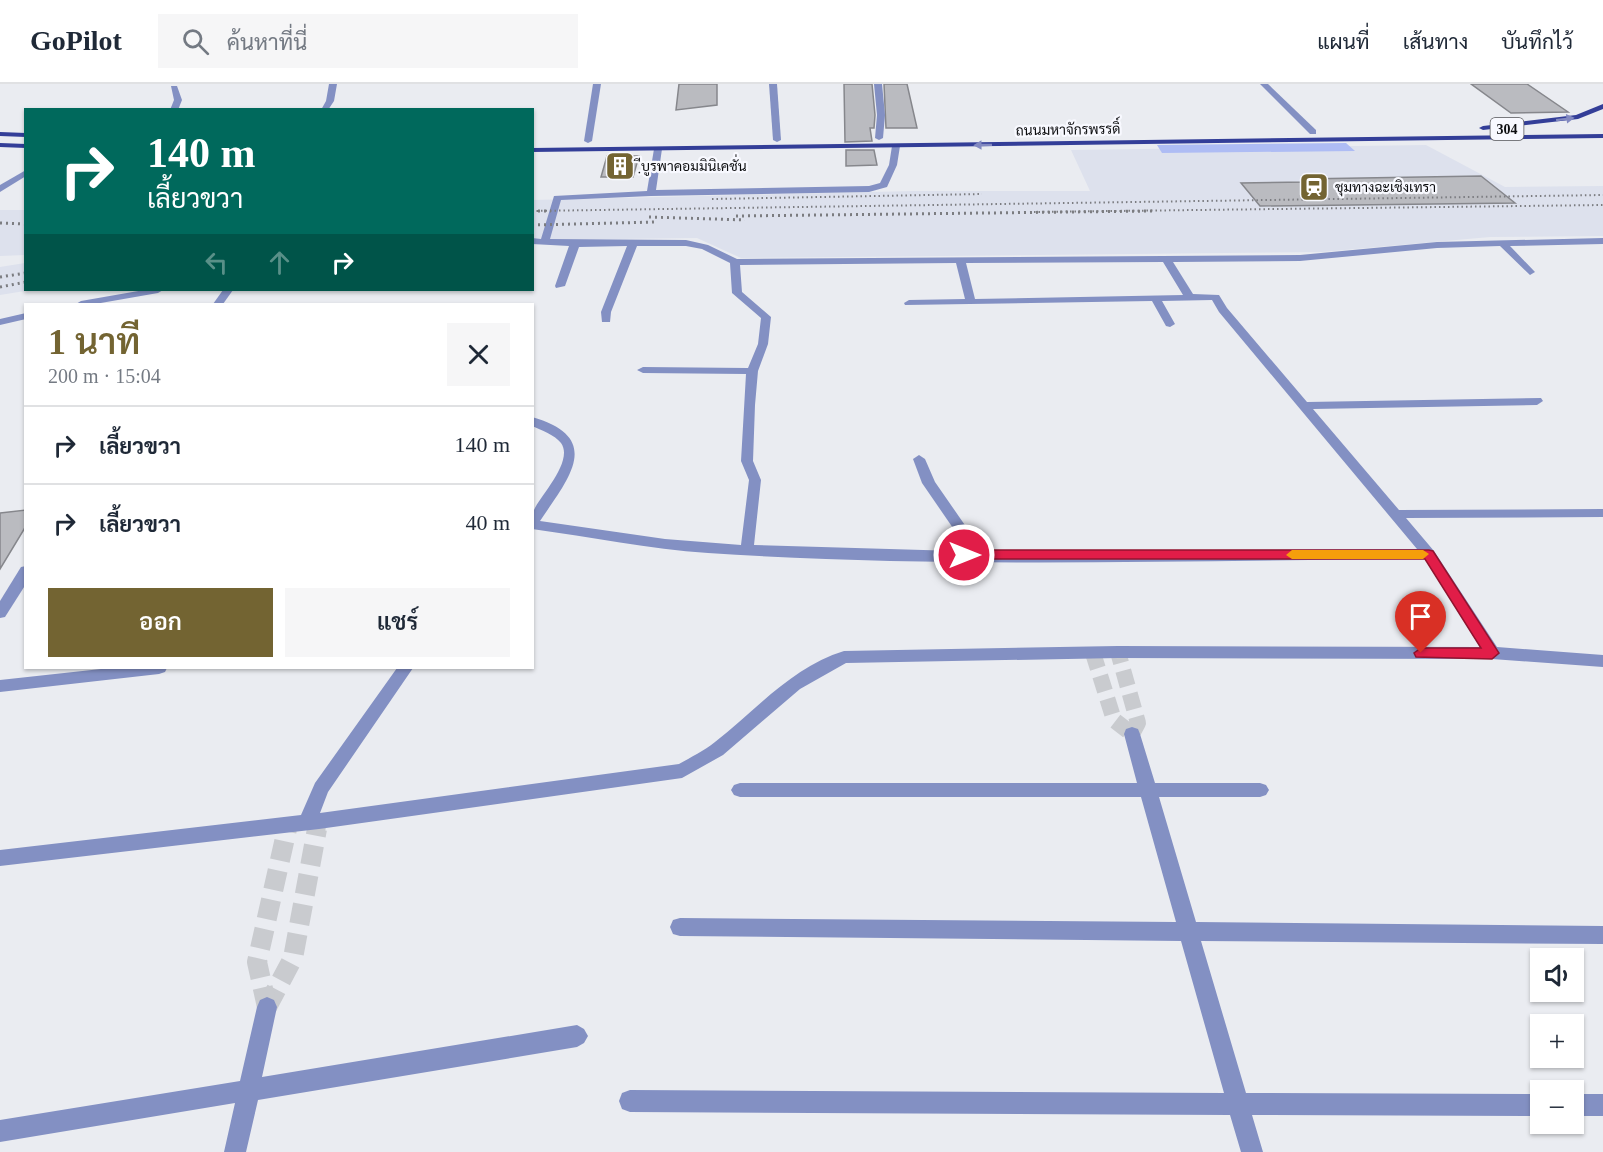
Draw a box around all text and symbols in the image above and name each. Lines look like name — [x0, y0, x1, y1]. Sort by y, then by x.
search box — [158, 14, 578, 68]
text: GoPilot — [30, 25, 122, 56]
icon: search — [179, 25, 212, 58]
text: ค้นหาที่นี่ — [227, 30, 307, 55]
text: แผนที่ — [1317, 30, 1370, 54]
text: เส้นทาง — [1403, 30, 1468, 54]
text: บันทึกไว้ — [1501, 30, 1573, 54]
one-way arrow — [1556, 114, 1575, 123]
street label: ถนนมหาจักรพรรดิ์ — [1015, 116, 1121, 138]
road number: 304 — [1490, 118, 1524, 140]
text: 140 m — [147, 130, 256, 176]
icon: right — [48, 132, 126, 210]
one-way arrow — [973, 140, 992, 150]
building icon: ฺีบูรพาคอมมินิเคชั่น — [604, 150, 636, 182]
place label: ฺีบูรพาคอมมินิเคชั่น — [633, 154, 747, 176]
station icon: ชุมทางฉะเชิงเทรา — [1298, 171, 1330, 203]
place label: ชุมทางฉะเชิงเทรา — [1335, 179, 1436, 197]
text: เลี้ยวขวา — [147, 184, 243, 214]
icon: left — [200, 246, 233, 279]
icon: ahead — [263, 246, 296, 279]
icon: right — [326, 246, 359, 279]
text: 1 นาที — [48, 322, 140, 362]
button: close — [447, 323, 510, 386]
text: 200 m · 15:04 — [48, 365, 161, 387]
icon: right — [48, 429, 81, 462]
text: 140 m — [454, 432, 510, 457]
text: เลี้ยวขวา — [99, 434, 181, 459]
icon: right — [48, 507, 81, 540]
text: 40 m — [465, 510, 510, 535]
text: เลี้ยวขวา — [99, 512, 181, 537]
position arrow — [932, 523, 996, 587]
button: ออก — [48, 588, 273, 657]
button: แชร์ — [285, 588, 510, 657]
pin — [1395, 591, 1446, 653]
icon: arrive — [1404, 600, 1437, 633]
map controls — [1530, 948, 1584, 1134]
button: sound — [1530, 948, 1584, 1002]
button: + — [1530, 1014, 1584, 1068]
button: − — [1530, 1080, 1584, 1134]

